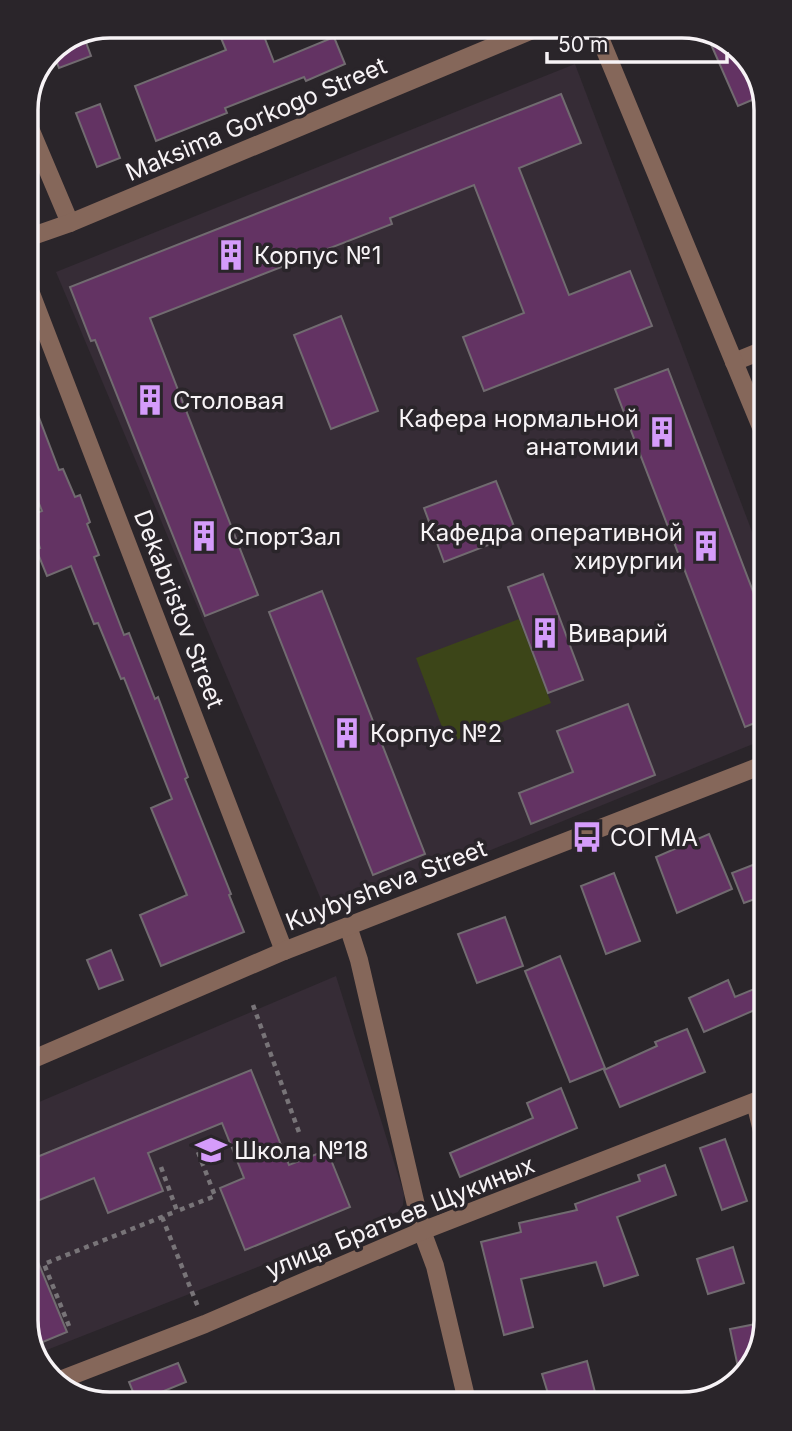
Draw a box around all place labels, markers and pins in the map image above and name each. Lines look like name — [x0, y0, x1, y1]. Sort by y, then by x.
building icon: Корпус №1 — [214, 238, 248, 272]
place label: Корпус №1 — [254, 241, 381, 270]
building icon: Столовая — [133, 383, 167, 417]
place label: Столовая — [173, 386, 284, 415]
place label: Кафера нормальной анатомии — [398, 404, 639, 461]
building icon: Кафера нормальной анатомии — [645, 415, 679, 449]
place label: Кафедра оперативной хирургии — [420, 518, 683, 575]
building icon: СпортЗал — [187, 519, 221, 553]
place label: СпортЗал — [227, 522, 341, 551]
building icon: Кафедра оперативной хирургии — [689, 529, 723, 563]
building icon: Виварий — [528, 616, 562, 650]
place label: Виварий — [568, 619, 668, 648]
building icon: Корпус №2 — [330, 716, 364, 750]
place label: Корпус №2 — [370, 719, 502, 748]
bus stop icon: СОГМА — [570, 820, 604, 854]
place label: СОГМА — [610, 823, 698, 852]
school or university icon: Школа №18 — [194, 1133, 228, 1167]
place label: Школа №18 — [234, 1136, 369, 1165]

